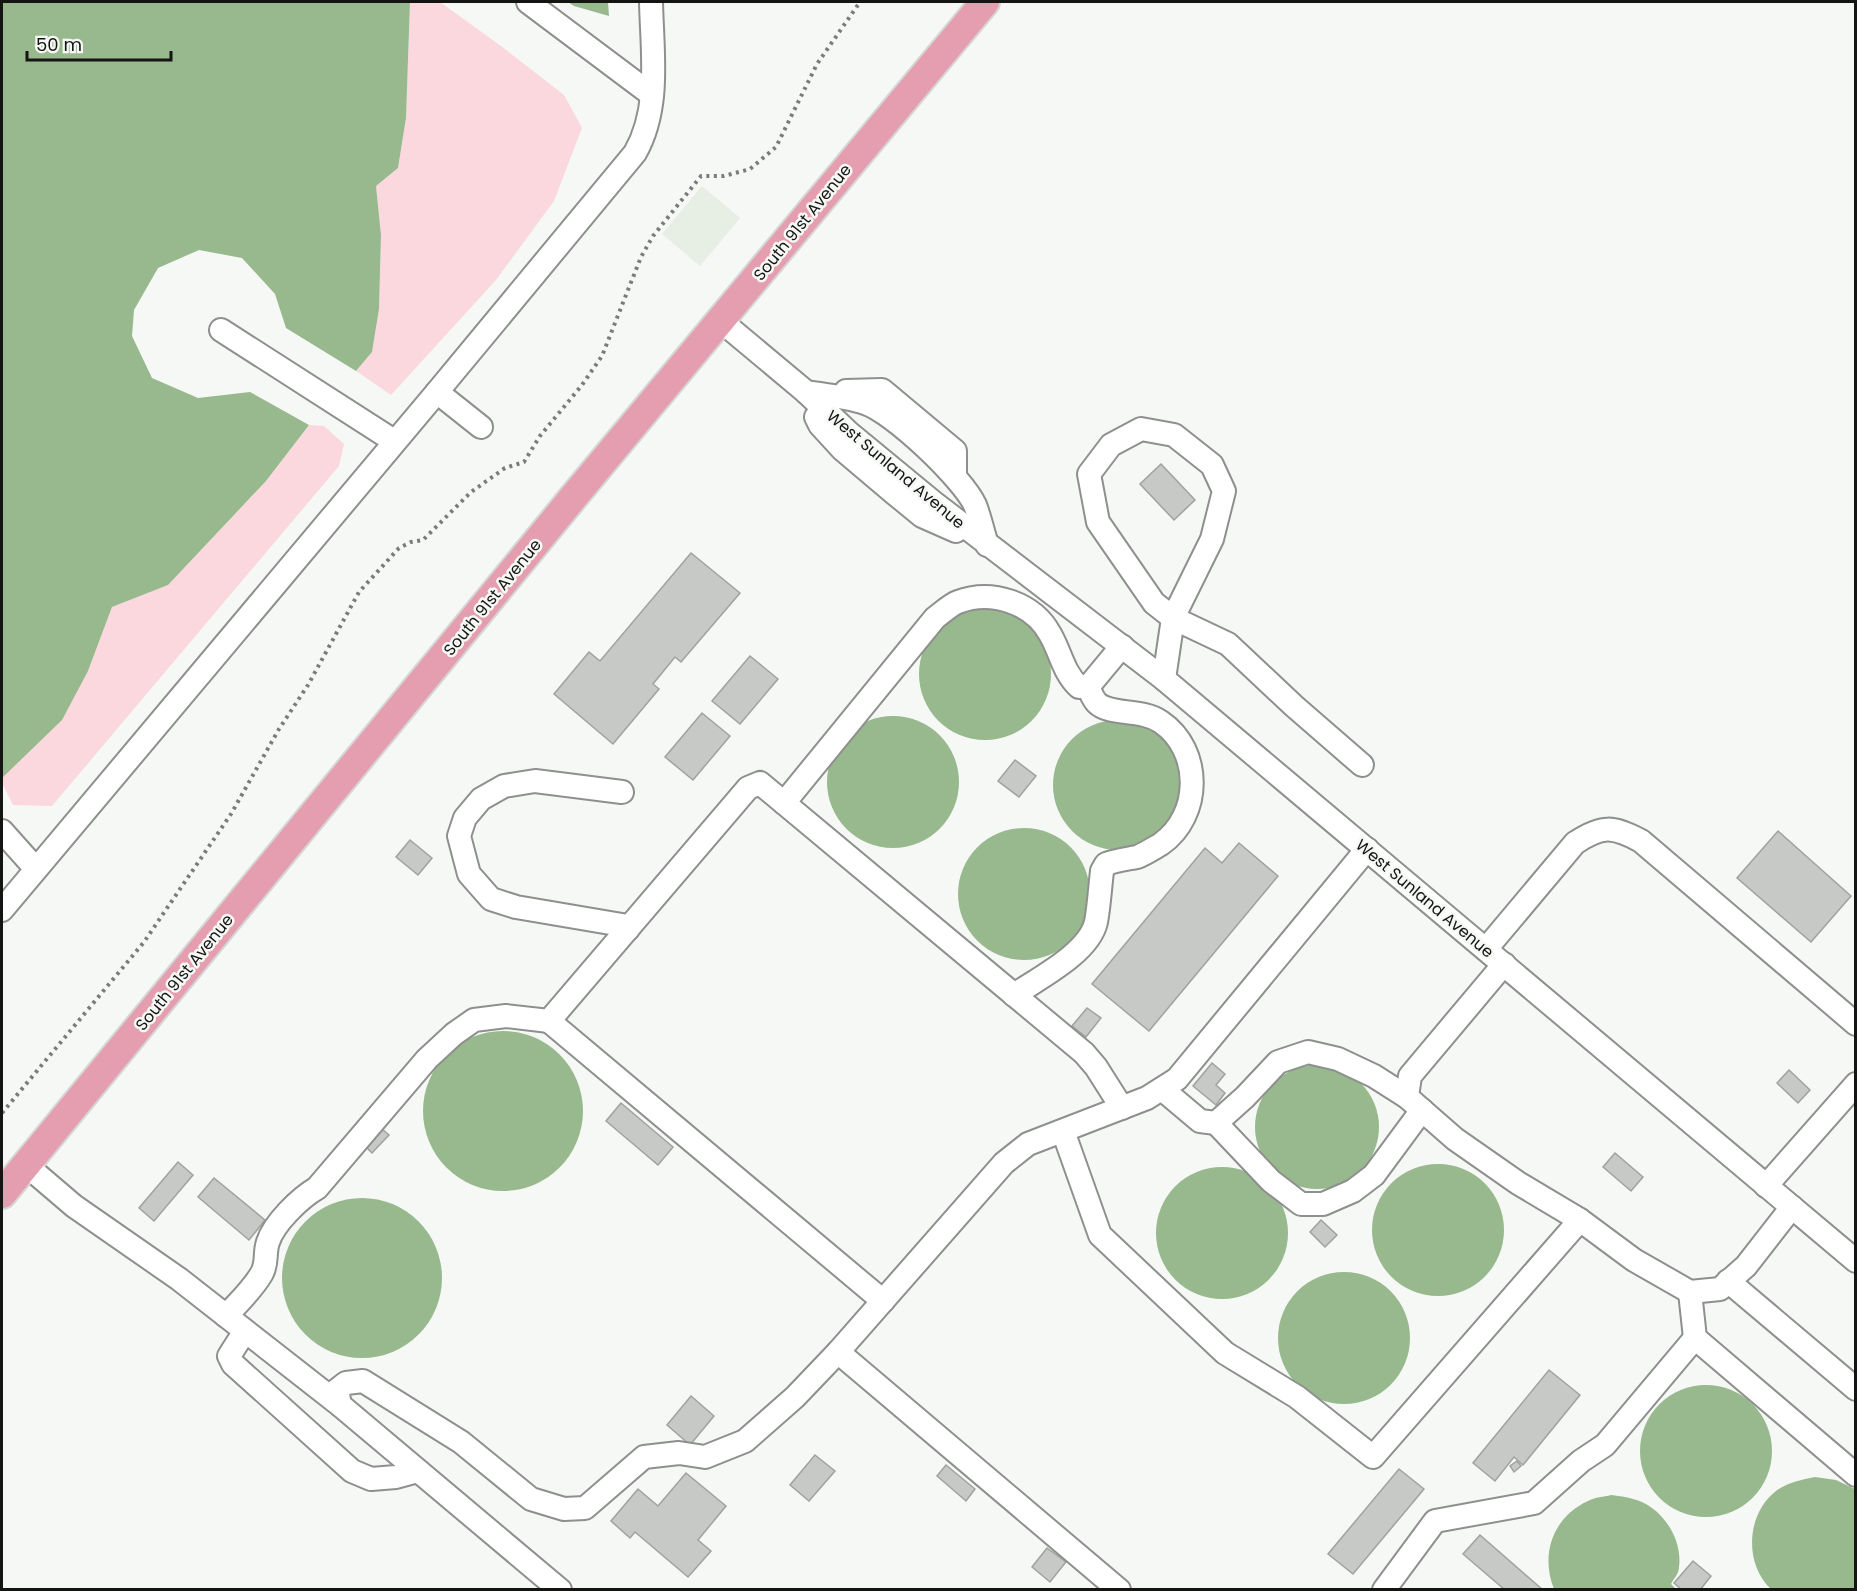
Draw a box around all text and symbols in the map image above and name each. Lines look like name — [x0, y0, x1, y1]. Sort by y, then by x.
scale bar — [27, 24, 171, 62]
text: 50 m — [36, 32, 82, 57]
street label: South 91st Avenue — [748, 159, 857, 285]
street label: West Sunland Avenue — [822, 405, 970, 534]
street label: South 91st Avenue — [438, 534, 547, 660]
street label: West Sunland Avenue — [1351, 834, 1499, 963]
street label: South 91st Avenue — [130, 909, 239, 1035]

